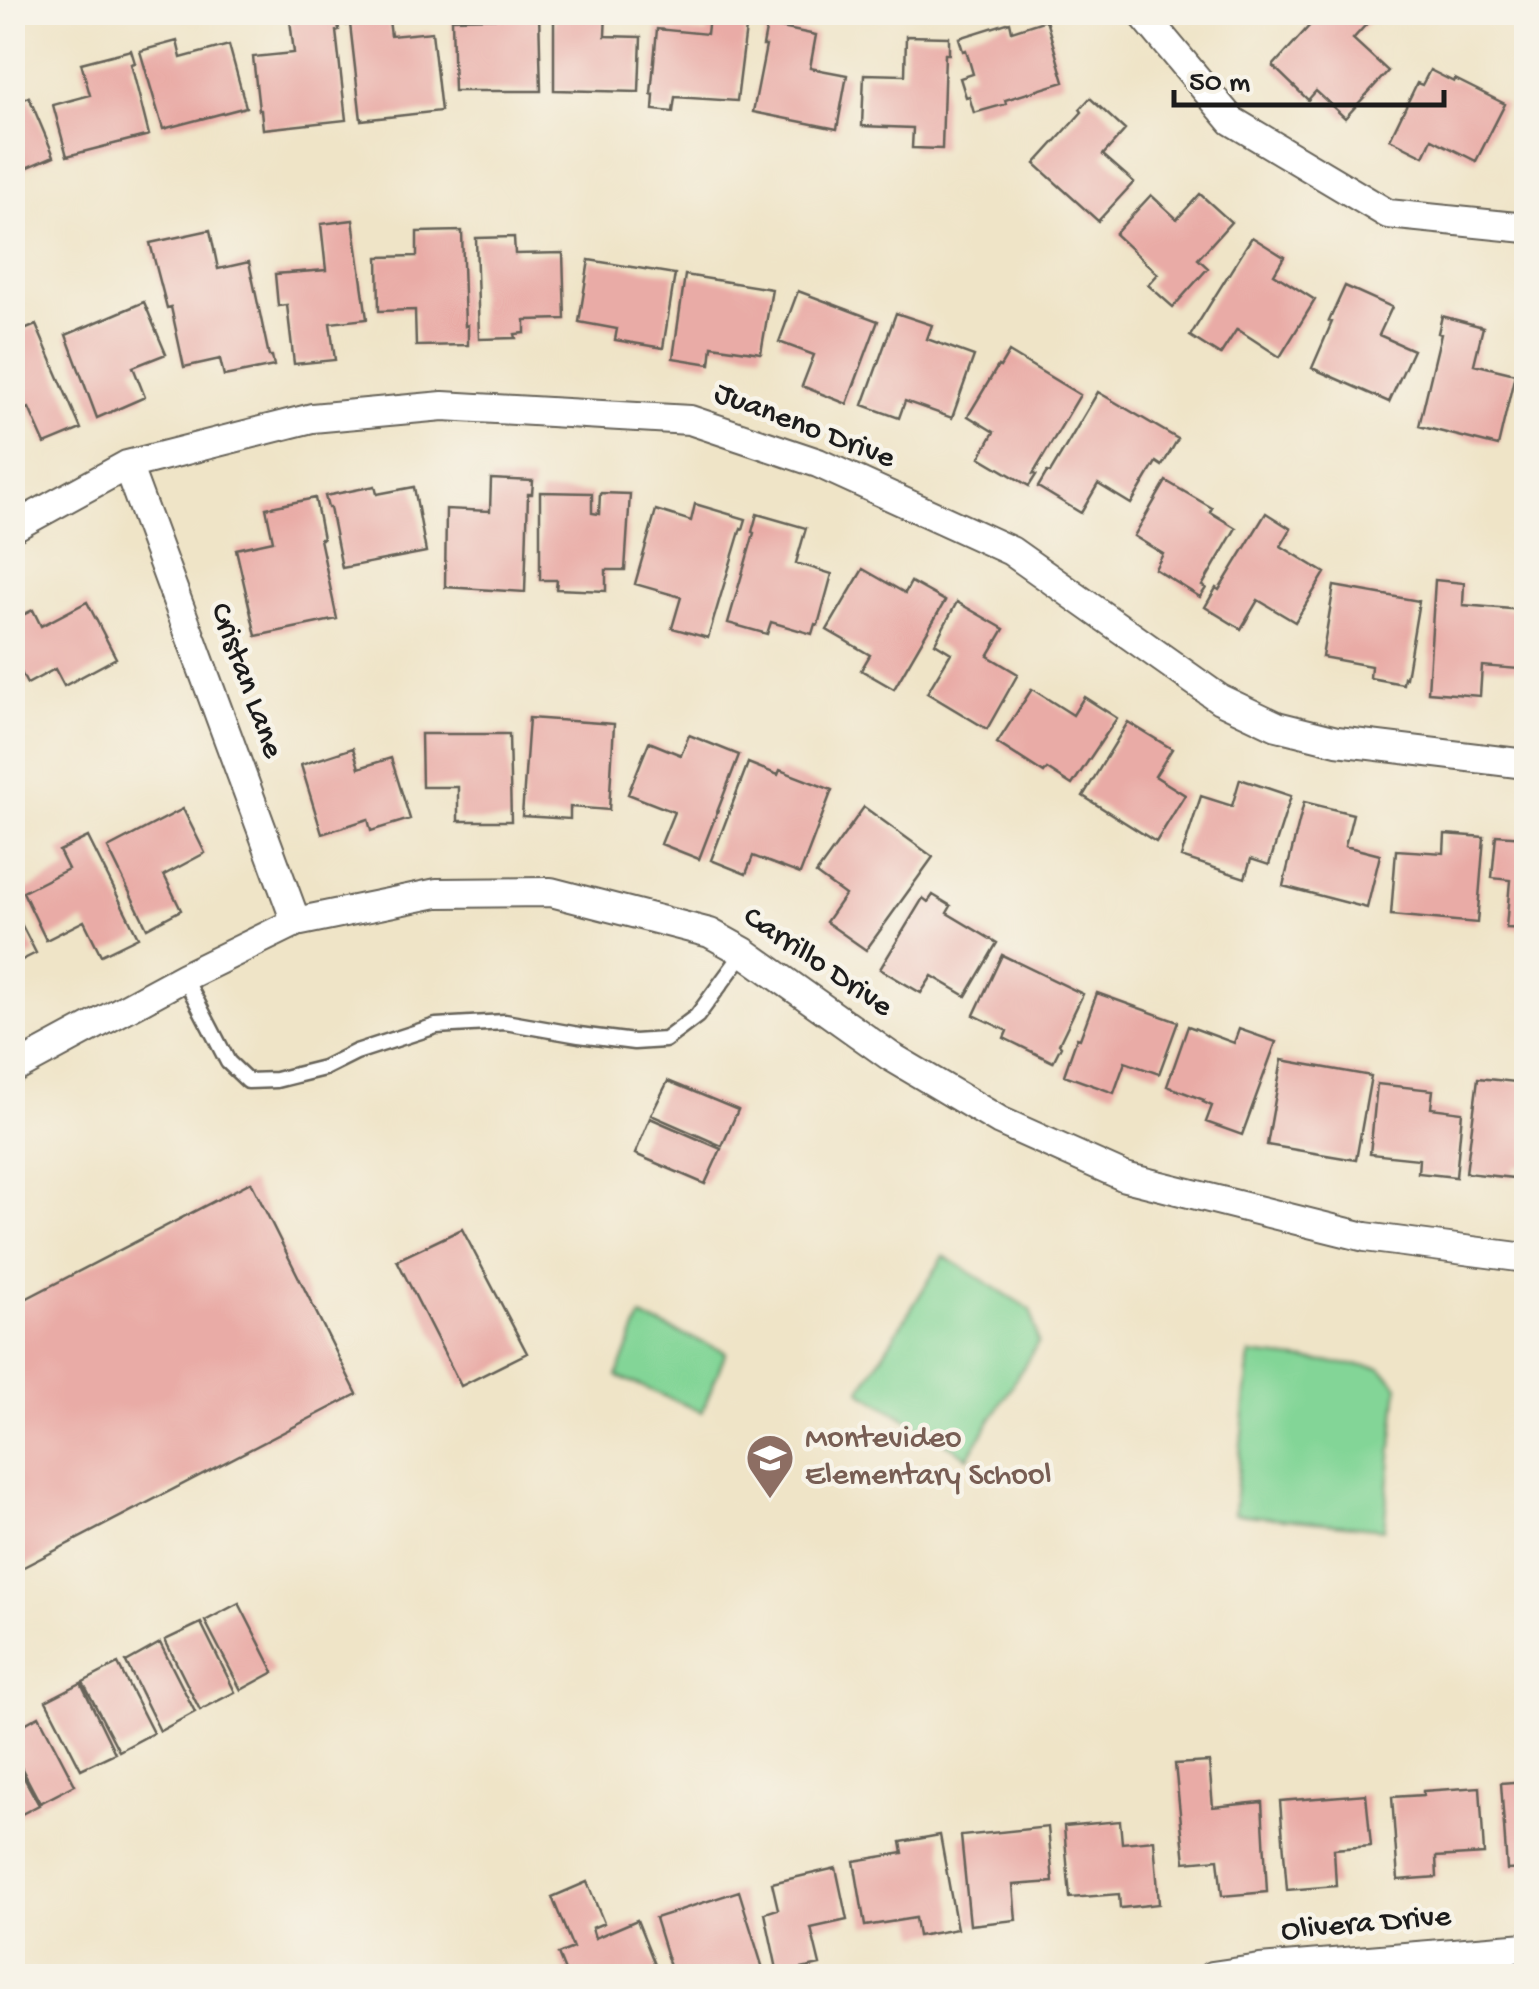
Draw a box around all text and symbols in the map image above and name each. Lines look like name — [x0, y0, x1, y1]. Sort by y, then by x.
scale bar — [1174, 45, 1444, 107]
text: 50 m — [1189, 67, 1250, 102]
street label: Juaneno Drive — [708, 375, 900, 479]
street label: Cristan Lane — [199, 598, 291, 764]
street label: Carrillo Drive — [735, 899, 900, 1027]
place label: Montevideo Elementary School — [805, 1421, 1052, 1496]
school or university icon: Montevideo Elementary School — [744, 1432, 796, 1500]
street label: Olivera Drive — [1280, 1899, 1453, 1951]

